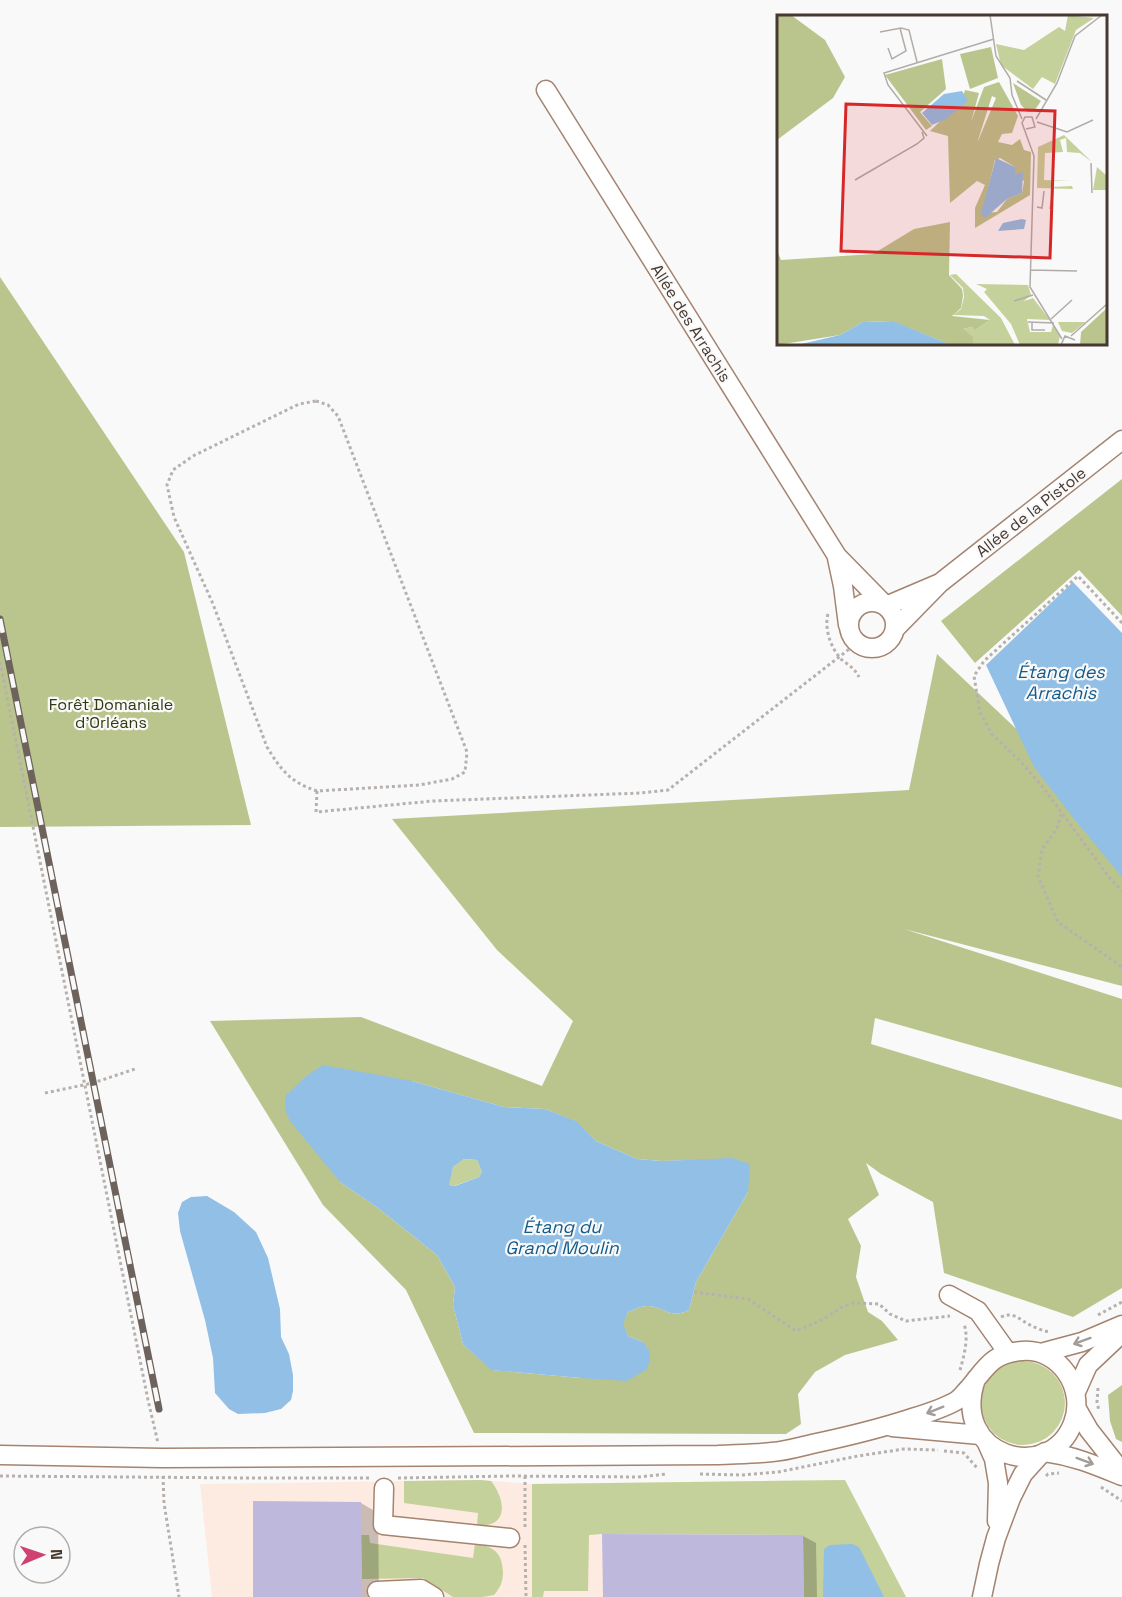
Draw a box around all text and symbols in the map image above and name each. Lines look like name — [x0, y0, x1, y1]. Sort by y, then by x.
inset map — [777, 15, 1107, 345]
street label: Allée des Arrachis — [646, 260, 736, 386]
street label: Allée de la Pistole — [972, 462, 1090, 562]
water label: Étang des Arrachis — [1017, 660, 1105, 704]
park label: Forêt Domaniale d'Orléans — [49, 694, 173, 733]
water label: Étang du Grand Moulin — [505, 1215, 620, 1259]
one-way arrow — [1073, 1337, 1092, 1348]
one-way arrow — [926, 1405, 944, 1416]
one-way arrow — [1075, 1456, 1093, 1467]
north arrow — [12, 1525, 72, 1585]
text: N — [46, 1549, 67, 1560]

